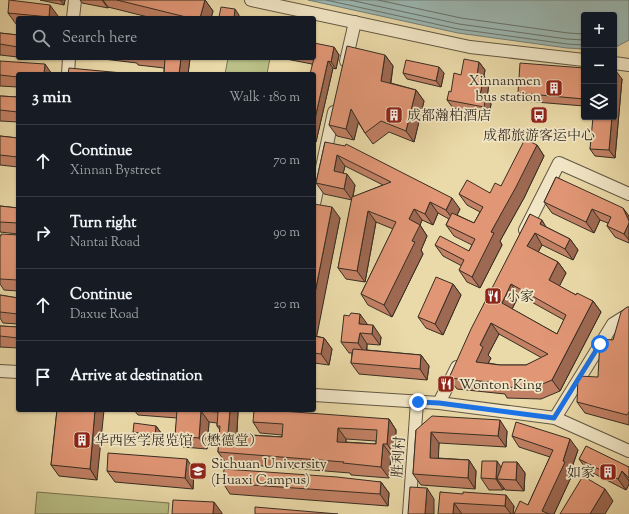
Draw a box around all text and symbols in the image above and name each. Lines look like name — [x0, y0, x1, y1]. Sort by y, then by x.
map controls — [581, 12, 617, 120]
button: + — [581, 12, 617, 48]
search box — [16, 16, 316, 60]
icon: search — [30, 27, 52, 49]
text: Search here — [62, 28, 137, 49]
button: − — [581, 48, 617, 84]
place label: Xinnanmen bus station — [469, 72, 541, 108]
building icon: Xinnanmen bus station — [544, 78, 564, 98]
button: layers — [581, 84, 617, 120]
text: 3 min — [32, 86, 71, 110]
text: Walk · 180 m — [229, 89, 300, 107]
building icon: 成都瀚柏酒店 — [384, 105, 404, 125]
bus stop icon: 成都旅游客运中心 — [529, 105, 549, 125]
place label: 成都瀚柏酒店 — [407, 107, 491, 127]
place label: 成都旅游客运中心 — [483, 127, 595, 147]
text: Continue — [70, 141, 132, 162]
icon: ahead — [32, 150, 54, 172]
text: 70 m — [273, 152, 300, 170]
text: Xinnan Bystreet — [70, 162, 161, 180]
text: Turn right — [70, 213, 136, 234]
icon: right — [32, 222, 54, 244]
text: 90 m — [273, 224, 300, 242]
text: Nantai Road — [70, 234, 140, 252]
text: Continue — [70, 285, 132, 306]
restaurant icon: 小家 — [483, 286, 503, 306]
place label: 小家 — [506, 288, 534, 308]
icon: ahead — [32, 294, 54, 316]
text: 20 m — [274, 296, 300, 314]
text: Daxue Road — [70, 306, 139, 324]
route start — [591, 335, 609, 353]
icon: arrive — [32, 366, 54, 388]
text: Arrive at destination — [70, 366, 203, 387]
restaurant icon: Wonton King — [436, 374, 456, 394]
place label: Wonton King — [459, 376, 542, 396]
route end — [409, 393, 427, 411]
building icon: 华西医学展览馆（懋德堂） — [72, 430, 92, 450]
place label: 华西医学展览馆（懋德堂） — [95, 432, 263, 452]
street label: 胜利村 — [389, 435, 411, 479]
place label: Sichuan University (Huaxi Campus) — [211, 455, 327, 491]
school or university icon: Sichuan University (Huaxi Campus) — [188, 461, 208, 481]
building icon: 如家 — [598, 462, 618, 482]
place label: 如家 — [567, 464, 595, 484]

